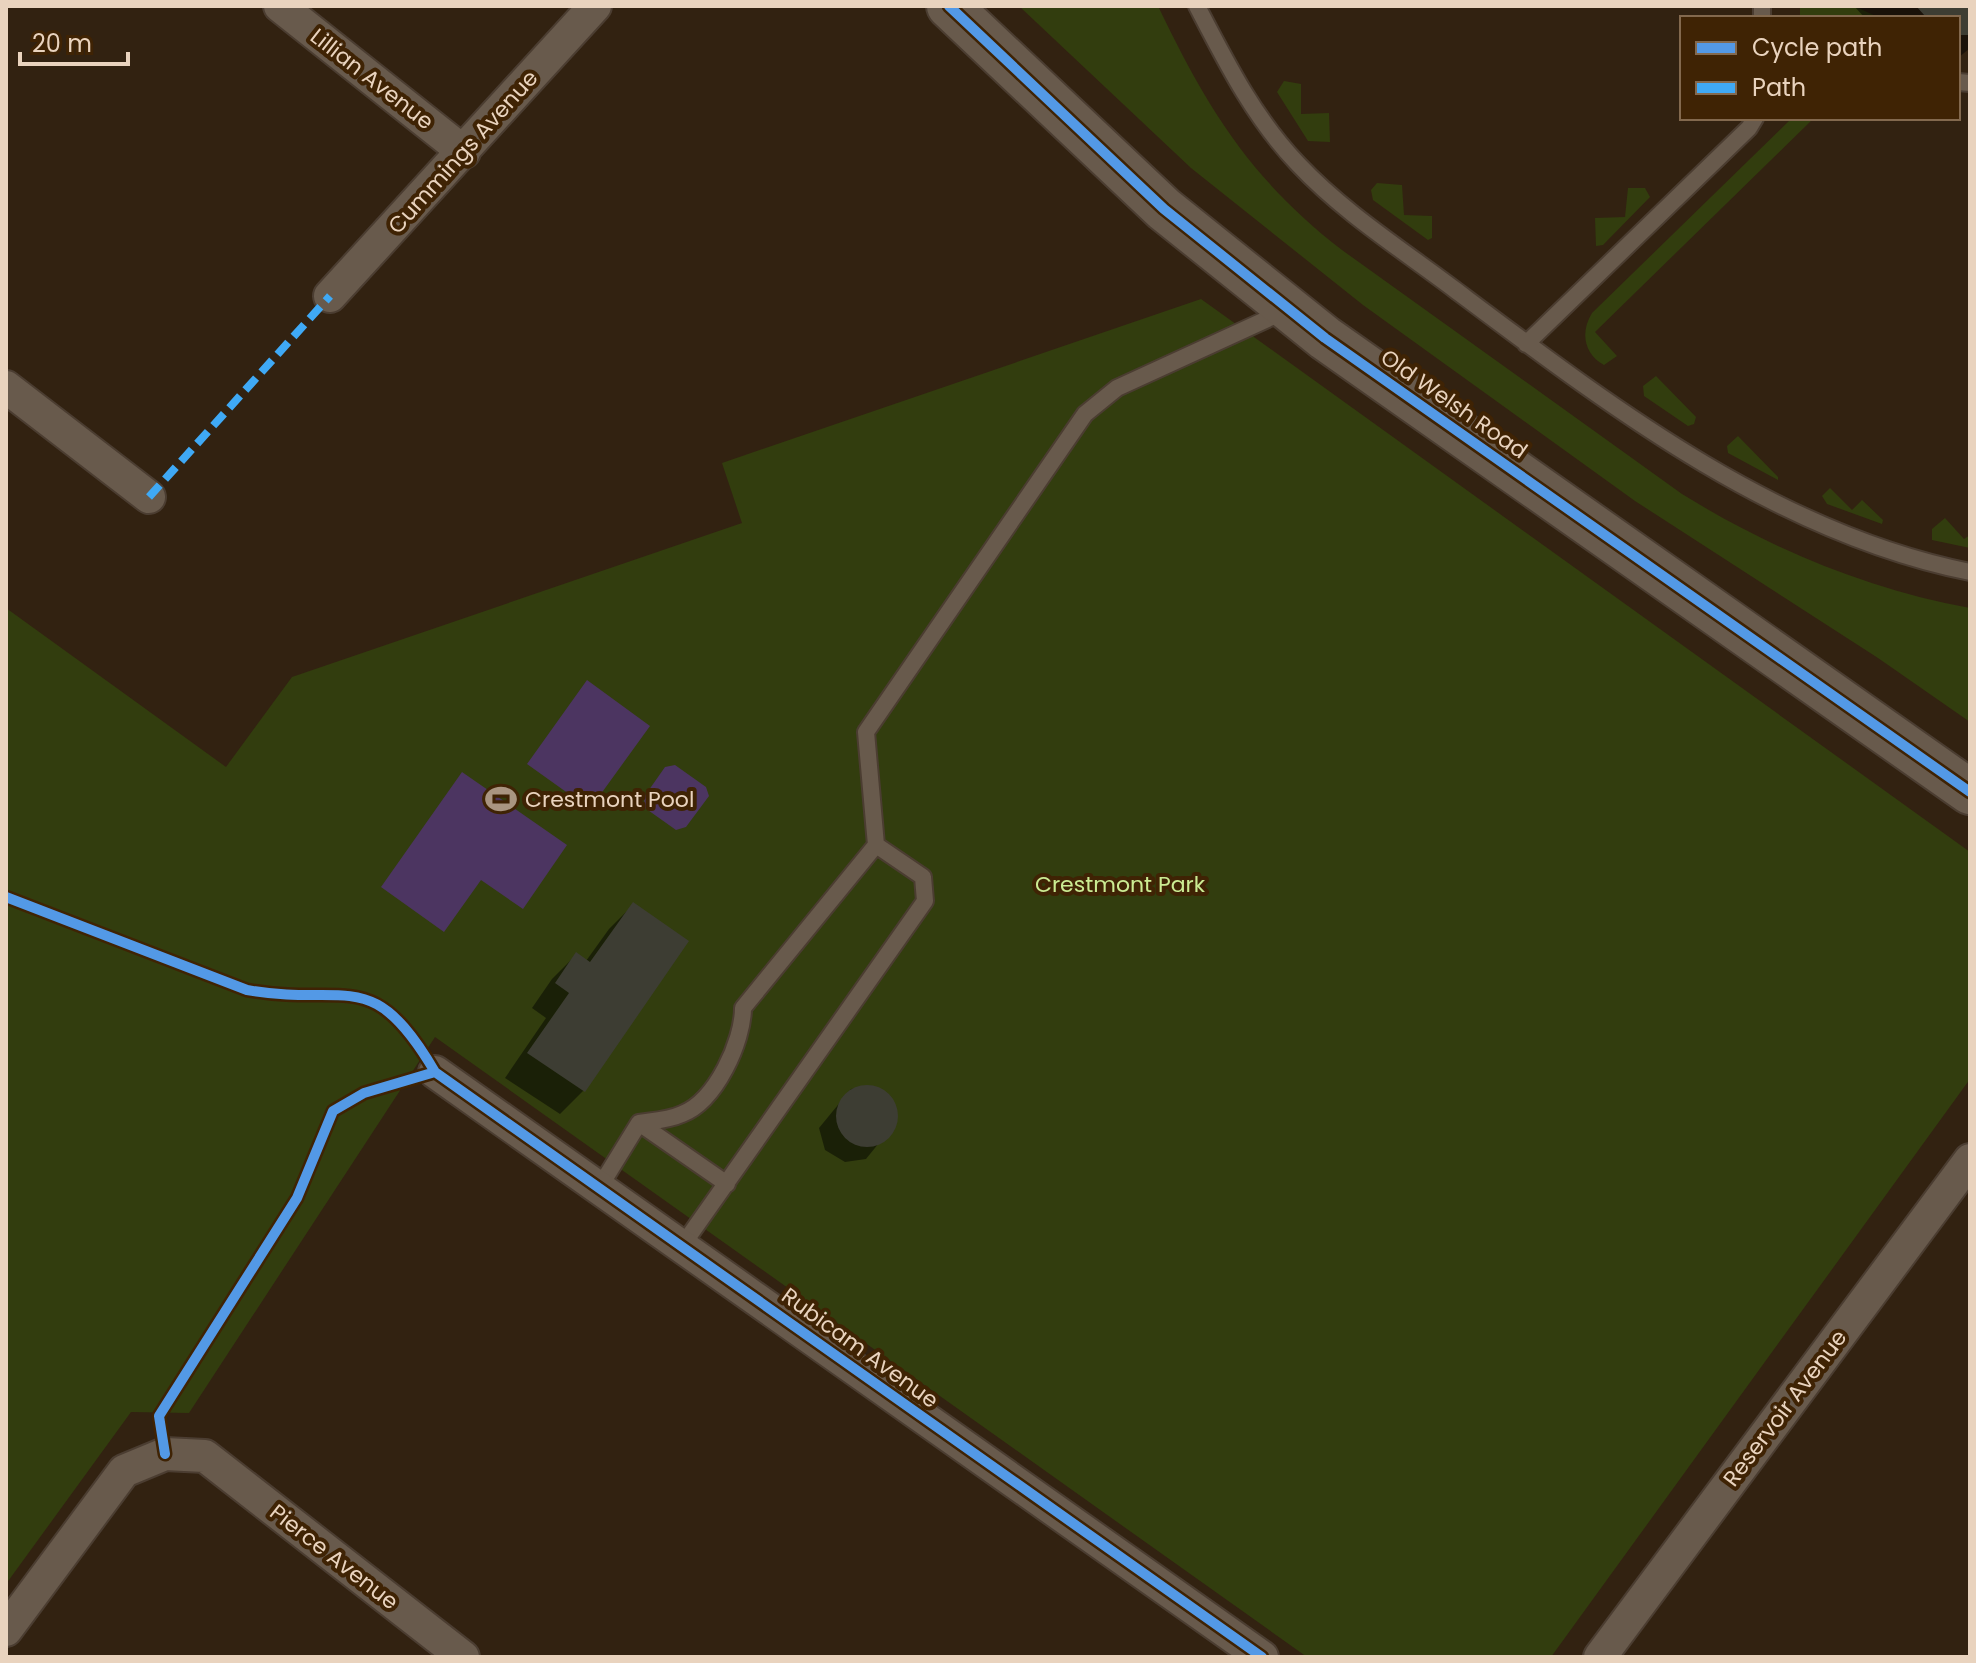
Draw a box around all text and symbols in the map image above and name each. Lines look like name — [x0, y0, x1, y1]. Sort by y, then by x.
scale bar — [20, 16, 128, 66]
legend — [1680, 16, 1960, 120]
street label: Lillian Avenue — [304, 21, 440, 137]
text: 20 m — [32, 27, 92, 60]
text: Cycle path — [1752, 31, 1882, 64]
street label: Cummings Avenue — [381, 63, 545, 241]
text: Path — [1752, 71, 1806, 104]
street label: Old Welsh Road — [1374, 342, 1534, 466]
sports icon: Crestmont Pool — [484, 782, 518, 816]
place label: Crestmont Pool — [525, 784, 694, 815]
park label: Crestmont Park — [1035, 869, 1206, 900]
street label: Rubicam Avenue — [775, 1280, 945, 1416]
street label: Reservoir Avenue — [1716, 1323, 1854, 1493]
street label: Pierce Avenue — [263, 1497, 405, 1617]

